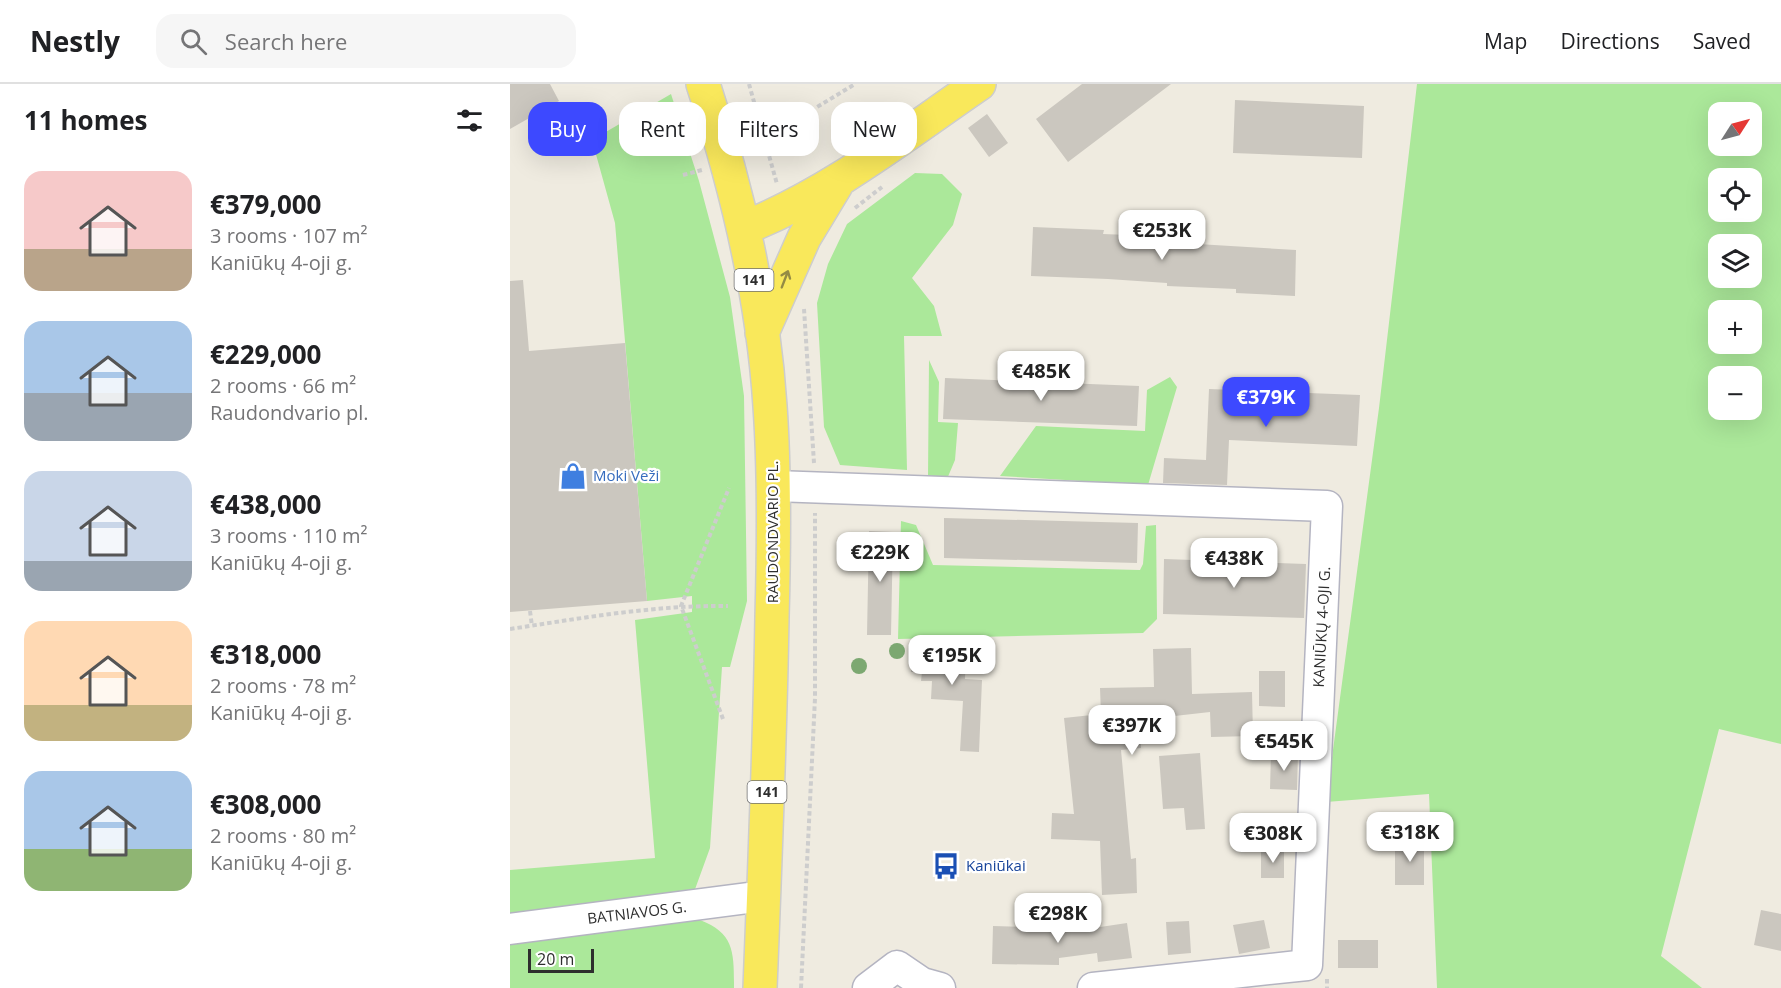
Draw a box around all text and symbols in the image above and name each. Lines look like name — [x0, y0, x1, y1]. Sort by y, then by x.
search box — [156, 14, 576, 68]
text: Nestly — [30, 22, 120, 60]
icon: search — [177, 25, 210, 58]
text: Search here — [225, 26, 347, 56]
text: Map — [1484, 27, 1527, 55]
text: Directions — [1560, 27, 1660, 55]
text: Saved — [1693, 27, 1751, 55]
text: 11 homes — [24, 102, 148, 138]
chip: Buy — [528, 102, 607, 156]
chip: Rent — [619, 102, 706, 156]
chip: Filters — [718, 102, 819, 156]
chip: New — [831, 102, 917, 156]
north arrow — [1708, 102, 1762, 156]
map controls — [1708, 102, 1762, 420]
icon: filters — [453, 104, 486, 137]
button: locate — [1708, 168, 1762, 222]
text: €379,000 — [210, 186, 321, 222]
icon: home — [72, 195, 144, 267]
pin: €253K — [1120, 210, 1204, 261]
text: €253K — [1132, 216, 1192, 243]
text: 3 rooms · 107 m² — [210, 222, 368, 249]
button: layers — [1708, 234, 1762, 288]
text: Kaniūkų 4-oji g. — [210, 249, 352, 276]
road number: 141 — [734, 269, 774, 291]
one-way arrow — [780, 270, 791, 289]
button: + — [1708, 300, 1762, 354]
text: €229,000 — [210, 336, 321, 372]
icon: home — [72, 345, 144, 417]
pin: €485K — [999, 351, 1083, 402]
text: €485K — [1011, 357, 1071, 384]
button: − — [1708, 366, 1762, 420]
text: 2 rooms · 66 m² — [210, 372, 356, 399]
pin: €379K — [1224, 377, 1308, 428]
text: €379K — [1236, 383, 1296, 410]
text: Raudondvario pl. — [210, 399, 369, 426]
shop icon: Moki Veži — [558, 461, 588, 491]
street label: RAUDONDVARIO PL. — [762, 461, 782, 603]
place label: Moki Veži — [593, 465, 659, 485]
text: €438,000 — [210, 486, 321, 522]
icon: home — [72, 495, 144, 567]
text: 3 rooms · 110 m² — [210, 522, 368, 549]
pin: €229K — [838, 532, 922, 583]
text: €229K — [850, 538, 910, 565]
pin: €438K — [1192, 538, 1276, 589]
text: €438K — [1204, 544, 1264, 571]
text: Kaniūkų 4-oji g. — [210, 549, 352, 576]
street label: KANIŪKŲ 4-OJI G. — [1308, 566, 1334, 688]
pin: €195K — [910, 635, 994, 686]
text: €318,000 — [210, 636, 321, 672]
text: €195K — [922, 641, 982, 668]
icon: home — [72, 645, 144, 717]
text: 2 rooms · 78 m² — [210, 672, 356, 699]
text: Kaniūkų 4-oji g. — [210, 699, 352, 726]
pin: €397K — [1090, 705, 1174, 756]
text: €397K — [1102, 711, 1162, 738]
pin: €545K — [1242, 721, 1326, 772]
text: €545K — [1254, 727, 1314, 754]
road number: 141 — [748, 781, 786, 803]
text: €308,000 — [210, 786, 321, 822]
icon: home — [72, 795, 144, 867]
pin: €318K — [1368, 812, 1452, 863]
pin: €308K — [1231, 813, 1315, 864]
text: €318K — [1380, 818, 1440, 845]
text: €308K — [1243, 819, 1303, 846]
text: 2 rooms · 80 m² — [210, 822, 356, 849]
text: Kaniūkų 4-oji g. — [210, 849, 352, 876]
bus stop icon: Kaniūkai — [931, 851, 961, 881]
place label: Kaniūkai — [966, 855, 1026, 875]
pin: €298K — [1016, 893, 1100, 944]
street label: BATNIAVOS G. — [586, 896, 688, 928]
text: €298K — [1028, 899, 1088, 926]
scale bar — [528, 946, 594, 974]
text: 20 m — [537, 948, 574, 970]

